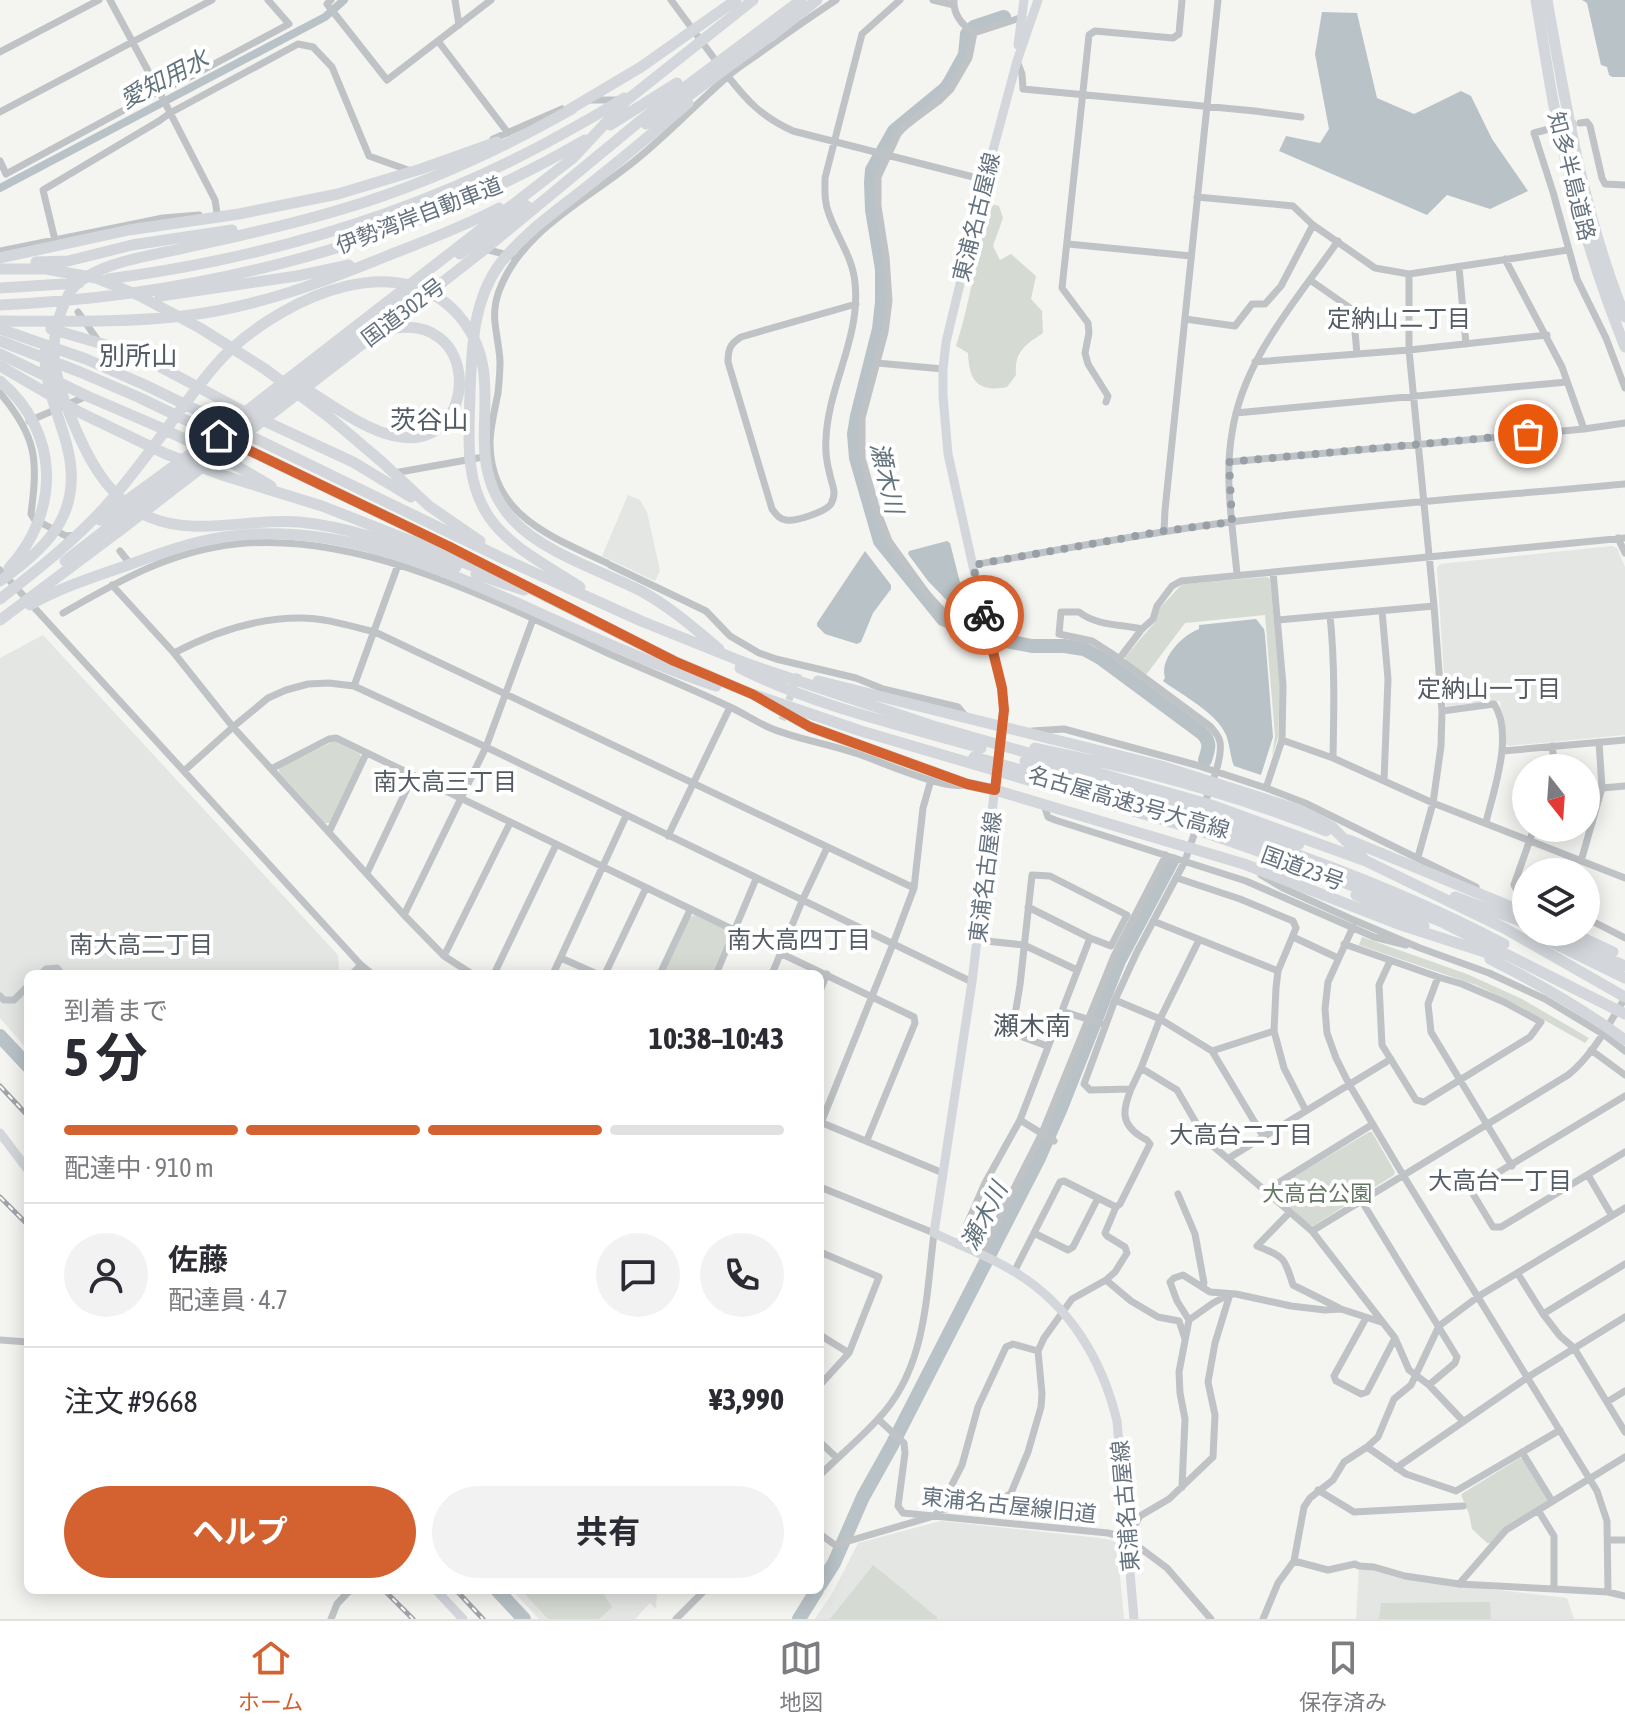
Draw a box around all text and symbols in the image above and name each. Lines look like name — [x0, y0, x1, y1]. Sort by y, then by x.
water label: 愛知用水 — [115, 43, 215, 113]
street label: 知多半島道路 — [1543, 109, 1601, 243]
street label: 東浦名古屋線 — [947, 150, 1005, 284]
street label: 伊勢湾岸自動車道 — [332, 171, 506, 259]
street label: 国道302号 — [356, 272, 450, 352]
district label: 定納山二丁目 — [1327, 305, 1471, 332]
district label: 別所山 — [99, 341, 177, 371]
pin — [1494, 400, 1562, 468]
pin — [185, 402, 253, 470]
district label: 茨谷山 — [390, 405, 468, 435]
icon: bag — [1506, 412, 1550, 456]
icon: home — [197, 414, 241, 458]
water label: 瀬木川 — [866, 440, 909, 519]
courier — [944, 575, 1024, 655]
icon: bike — [962, 593, 1006, 637]
district label: 定納山一丁目 — [1417, 675, 1561, 702]
north arrow — [1512, 754, 1600, 842]
map controls — [1512, 754, 1600, 946]
street label: 名古屋高速3号大高線 — [1025, 761, 1233, 843]
district label: 南大高三丁目 — [373, 768, 517, 795]
street label: 東浦名古屋線 — [964, 810, 1006, 944]
street label: 国道23号 — [1258, 841, 1348, 895]
button: layers — [1512, 858, 1600, 946]
district label: 南大高四丁目 — [727, 926, 871, 953]
district label: 南大高二丁目 — [69, 931, 213, 958]
text: 到着まで — [64, 996, 168, 1026]
district label: 瀬木南 — [993, 1011, 1071, 1041]
text: 10:38–10:43 — [649, 1021, 784, 1055]
text: 5 分 — [64, 1027, 148, 1087]
district label: 大高台二丁目 — [1169, 1121, 1313, 1148]
text: 配達中 · 910 m — [64, 1153, 214, 1183]
district label: 大高台一丁目 — [1428, 1167, 1572, 1194]
water label: 瀬木川 — [956, 1175, 1014, 1254]
park label: 大高台公園 — [1262, 1180, 1372, 1206]
button: person — [64, 1233, 148, 1317]
button: chat — [596, 1233, 680, 1317]
button: phone — [700, 1233, 784, 1317]
text: 佐藤 — [168, 1242, 228, 1276]
text: 配達員 · 4.7 — [168, 1285, 288, 1315]
text: ¥3,990 — [709, 1382, 784, 1416]
text: 注文 #9668 — [64, 1384, 198, 1418]
street label: 東浦名古屋線 — [1106, 1439, 1144, 1573]
street label: 東浦名古屋線旧道 — [920, 1483, 1098, 1527]
button: ヘルプ — [64, 1486, 416, 1578]
button: 共有 — [432, 1486, 784, 1578]
tab: ホーム — [238, 1636, 303, 1716]
tab: 地図 — [779, 1636, 823, 1716]
tab: 保存済み — [1299, 1636, 1387, 1716]

